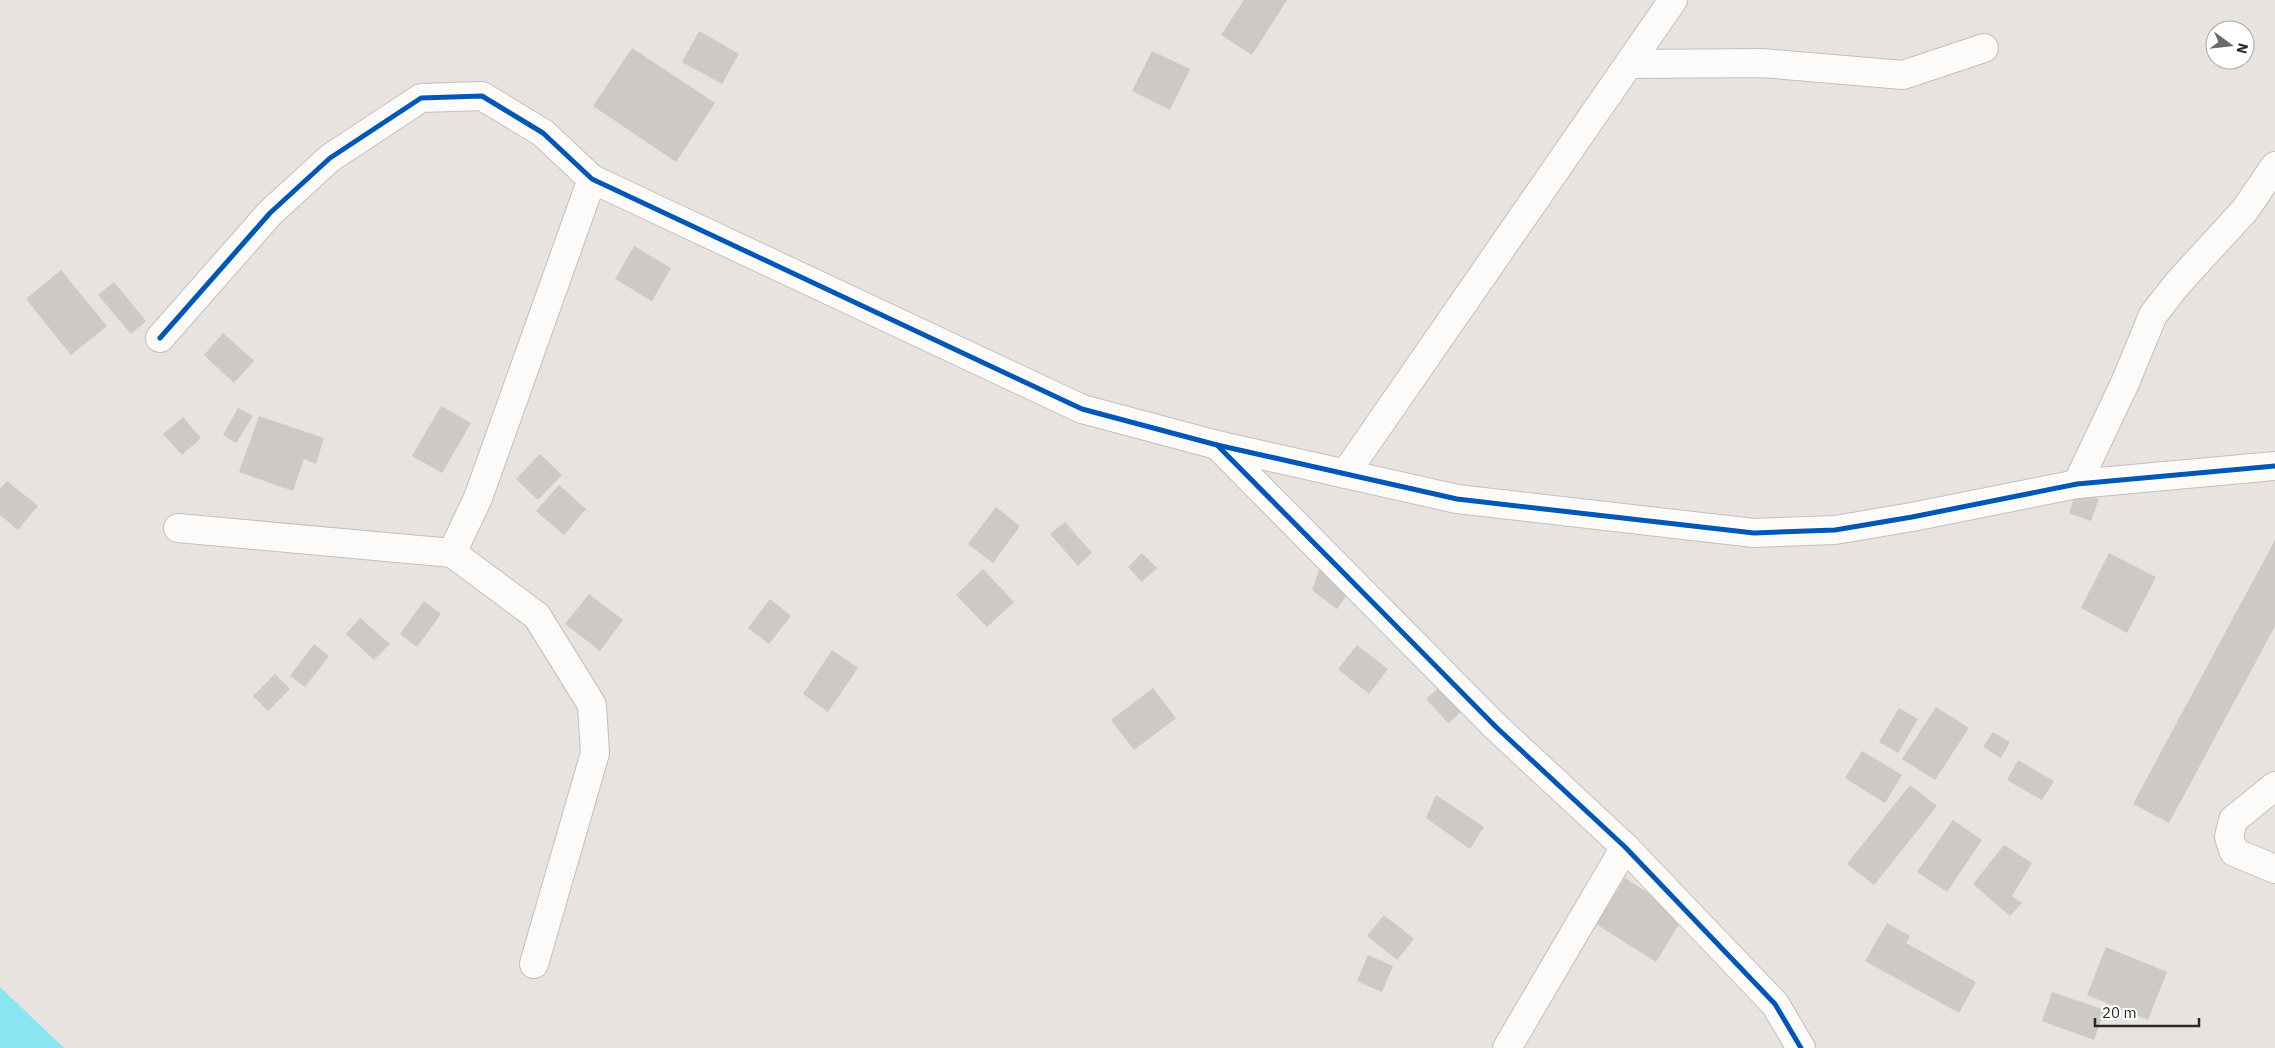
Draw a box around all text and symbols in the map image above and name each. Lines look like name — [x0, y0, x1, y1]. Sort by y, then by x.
north arrow — [2205, 20, 2255, 70]
text: N — [2233, 41, 2253, 56]
scale bar — [2095, 996, 2199, 1028]
text: 20 m — [2102, 1003, 2137, 1022]

